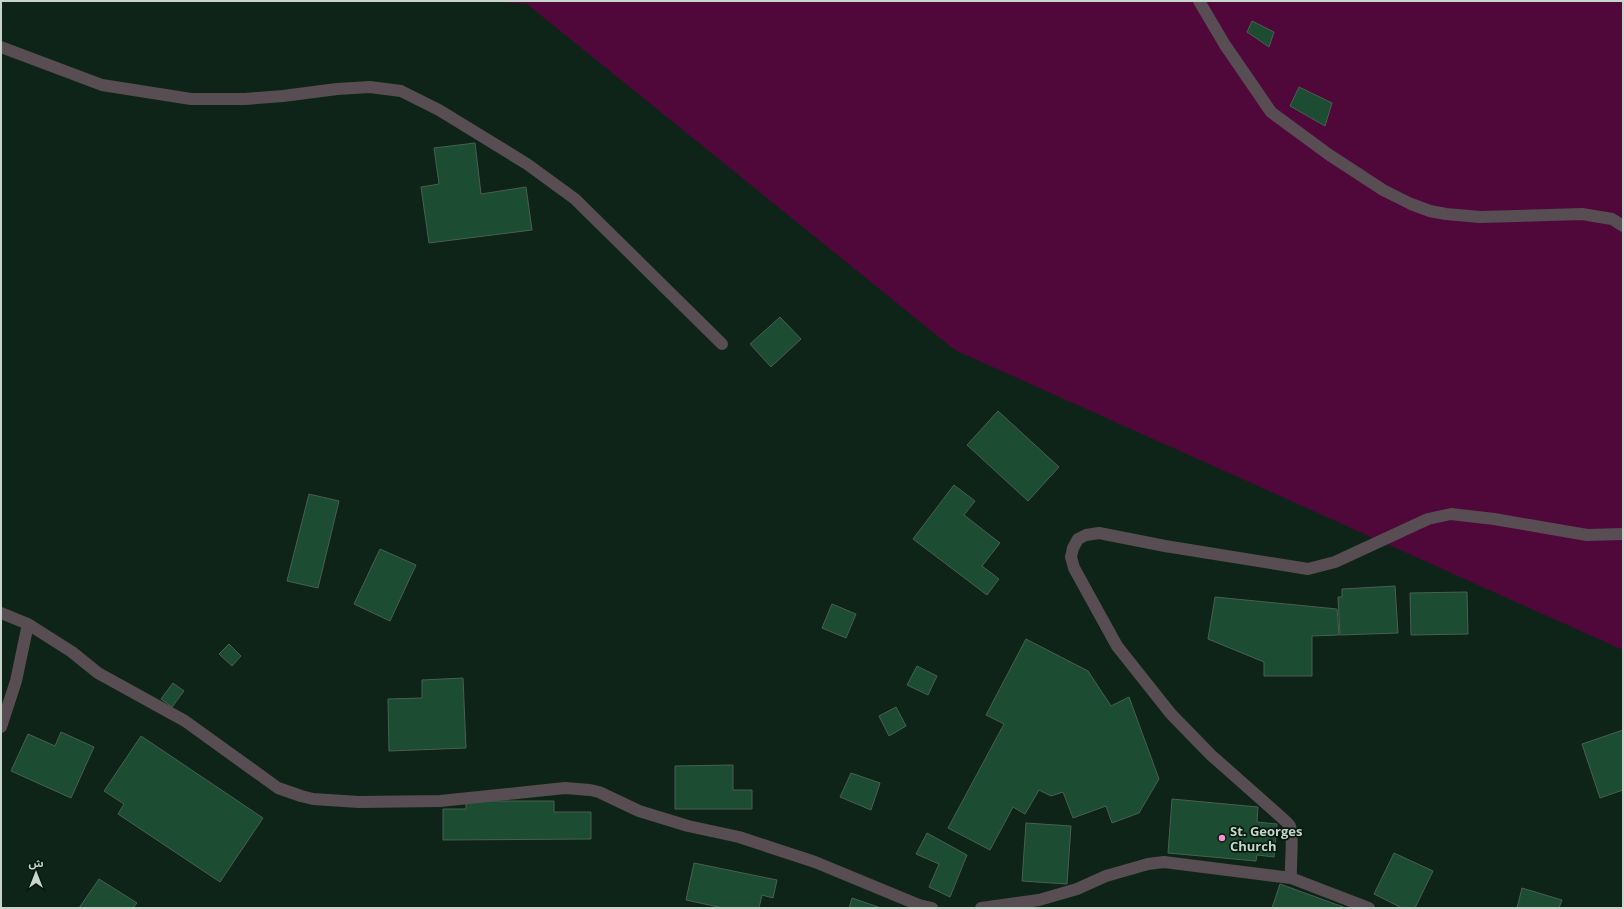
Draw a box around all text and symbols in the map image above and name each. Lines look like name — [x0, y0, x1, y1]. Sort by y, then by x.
place label: St. Georges Church — [1230, 822, 1302, 855]
marker: St. Georges Church — [1217, 833, 1227, 843]
north arrow — [16, 853, 56, 893]
text: ش — [28, 855, 44, 870]

